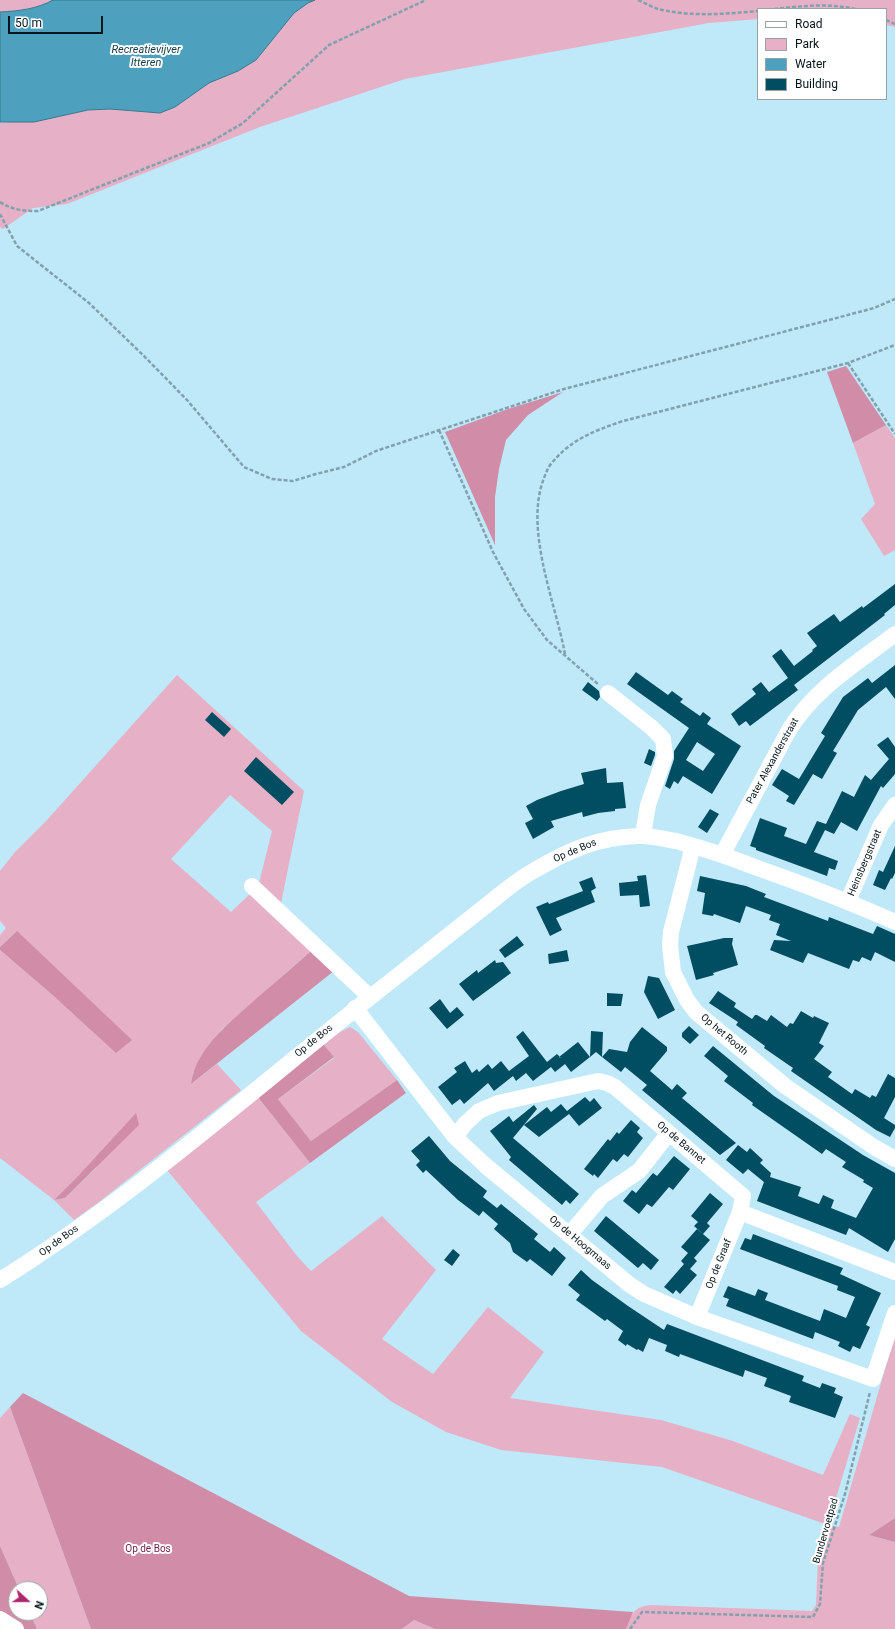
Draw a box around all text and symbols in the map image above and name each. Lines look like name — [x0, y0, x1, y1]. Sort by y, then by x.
scale bar — [10, 8, 105, 34]
legend — [757, 8, 887, 100]
text: 50 m — [15, 16, 42, 30]
text: Road — [795, 17, 823, 31]
text: Park — [795, 37, 819, 51]
water label: Recreatievijver Itteren — [111, 43, 181, 69]
text: Water — [795, 57, 826, 71]
text: Building — [795, 77, 838, 91]
street label: Pater Alexanderstraat — [744, 716, 802, 806]
street label: Heinsbergstraat — [846, 828, 884, 898]
street label: Op de Bos — [552, 837, 598, 865]
street label: Op het Rooth — [698, 1012, 750, 1058]
street label: Op de Bos — [293, 1022, 335, 1060]
street label: Op de Bannet — [654, 1119, 708, 1167]
street label: Op de Hoogmaas — [547, 1214, 613, 1272]
street label: Op de Bos — [37, 1223, 81, 1259]
street label: Op de Graaf — [704, 1237, 734, 1291]
street label: Bundervoetpad — [811, 1497, 841, 1565]
park label: Op de Bos — [125, 1543, 171, 1555]
north arrow — [8, 1581, 48, 1621]
text: N — [31, 1599, 46, 1611]

